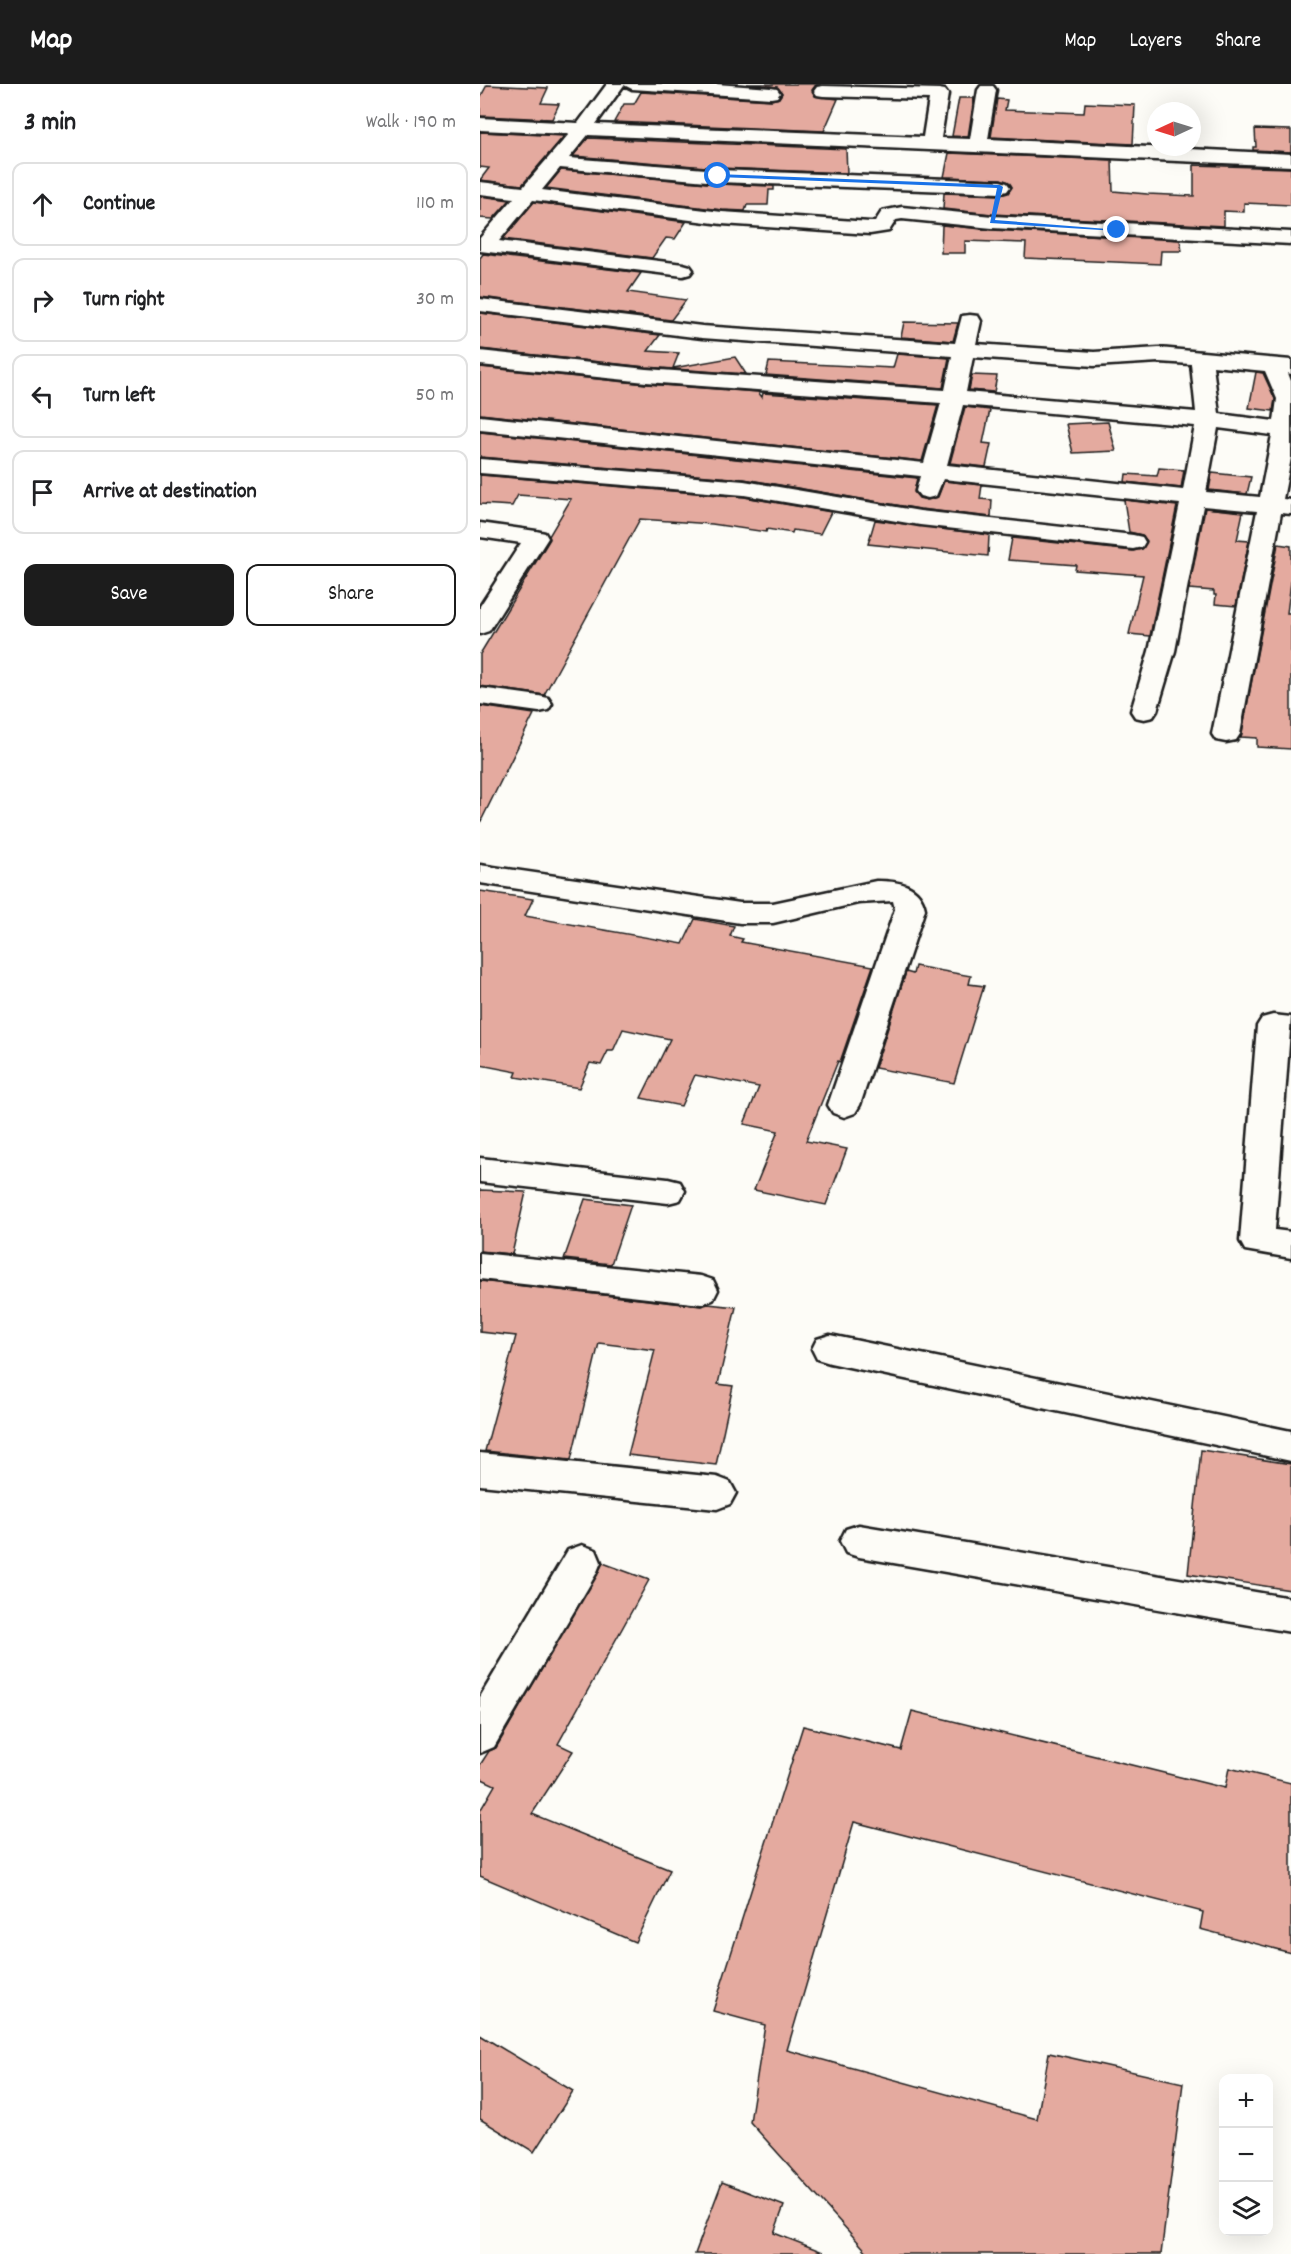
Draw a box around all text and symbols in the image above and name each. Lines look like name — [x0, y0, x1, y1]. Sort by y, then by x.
text: Map — [30, 22, 72, 62]
text: Map — [1065, 27, 1096, 57]
text: Layers — [1129, 27, 1182, 57]
text: Share — [1215, 27, 1261, 57]
north arrow — [1147, 102, 1201, 156]
text: 3 min — [24, 105, 76, 142]
text: Walk · 190 m — [366, 109, 456, 137]
route start — [704, 162, 730, 188]
icon: ahead — [26, 188, 59, 221]
text: Continue — [83, 189, 155, 220]
text: 110 m — [416, 190, 454, 218]
route end — [1103, 216, 1129, 242]
icon: right — [26, 284, 59, 317]
text: Turn right — [83, 285, 165, 316]
text: 30 m — [416, 286, 454, 314]
icon: left — [26, 380, 59, 413]
text: Turn left — [83, 381, 155, 412]
text: 50 m — [416, 382, 454, 410]
icon: arrive — [26, 476, 59, 509]
text: Arrive at destination — [83, 477, 257, 508]
button: Save — [24, 564, 234, 626]
button: Share — [246, 564, 456, 626]
map controls — [1219, 2074, 1273, 2236]
button: + — [1219, 2074, 1273, 2128]
button: − — [1219, 2128, 1273, 2182]
button: layers — [1219, 2182, 1273, 2236]

